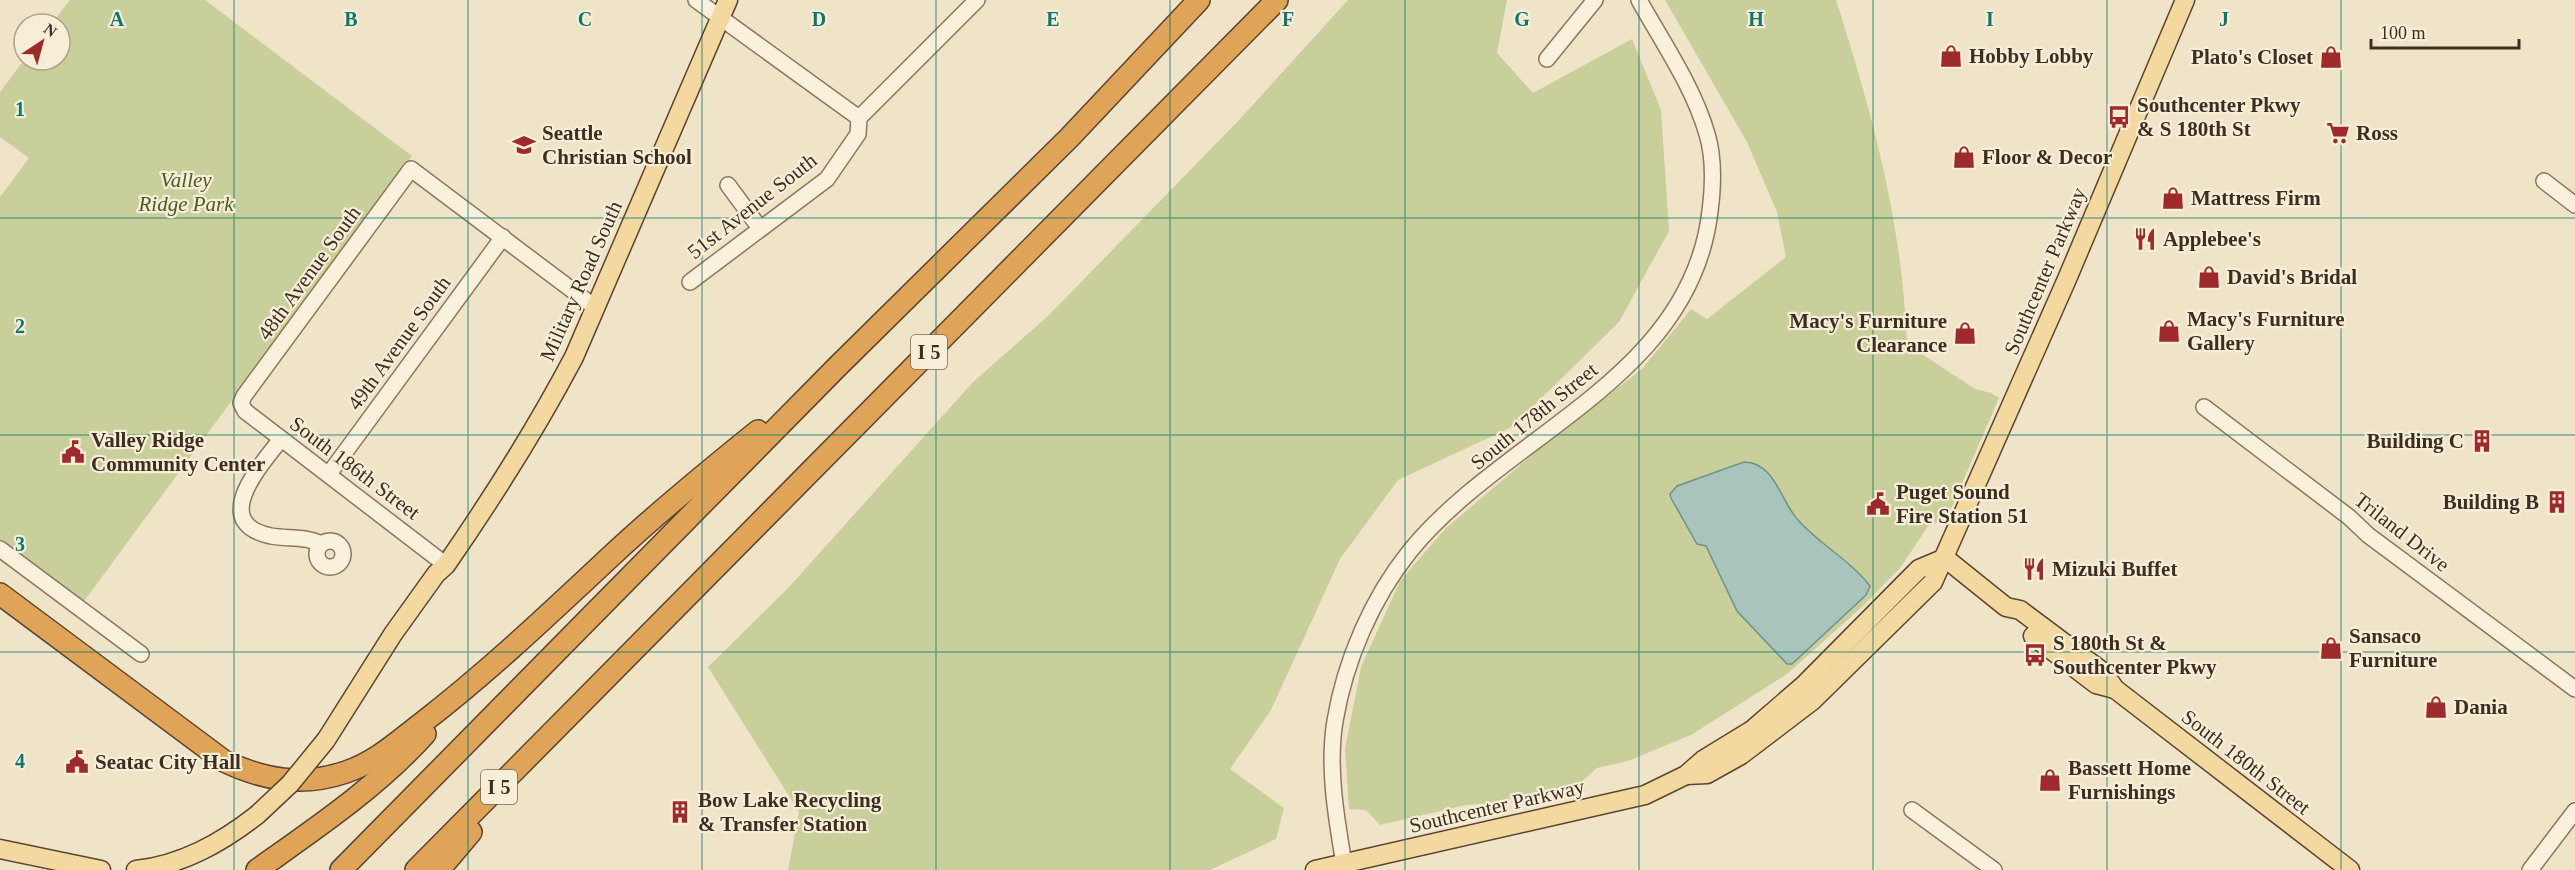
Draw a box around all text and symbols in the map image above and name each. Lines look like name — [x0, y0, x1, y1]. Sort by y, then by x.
text: A — [110, 8, 125, 30]
text: B — [344, 8, 358, 30]
text: C — [578, 8, 592, 30]
text: D — [812, 8, 826, 30]
text: E — [1046, 8, 1060, 30]
text: F — [1282, 8, 1294, 30]
text: G — [1514, 8, 1530, 30]
text: H — [1748, 8, 1764, 30]
text: I — [1986, 8, 1994, 30]
text: J — [2219, 8, 2229, 30]
north arrow — [12, 12, 72, 72]
scale bar — [2371, 12, 2520, 50]
text: N — [41, 20, 61, 41]
text: 100 m — [2380, 23, 2426, 43]
shop icon: Hobby Lobby — [1938, 43, 1964, 69]
place label: Hobby Lobby — [1969, 44, 2094, 68]
shop icon: Plato's Closet — [2318, 44, 2344, 70]
place label: Plato's Closet — [2191, 45, 2313, 69]
place label: Southcenter Pkwy & S 180th St — [2137, 93, 2301, 141]
text: 1 — [15, 98, 25, 120]
bus stop icon: Southcenter Pkwy & S 180th St — [2106, 104, 2132, 130]
supermarket icon: Ross — [2325, 120, 2351, 146]
place label: Seattle Christian School — [542, 121, 692, 169]
place label: Ross — [2356, 121, 2398, 145]
school or university icon: Seattle Christian School — [511, 132, 537, 158]
shop icon: Floor & Decor — [1951, 144, 1977, 170]
place label: Floor & Decor — [1982, 145, 2112, 169]
street label: 51st Avenue South — [683, 148, 822, 264]
park label: Valley Ridge Park — [137, 168, 234, 216]
street label: Southcenter Parkway — [1999, 183, 2091, 358]
shop icon: Mattress Firm — [2160, 185, 2186, 211]
place label: Mattress Firm — [2191, 186, 2321, 210]
street label: Military Road South — [535, 197, 627, 365]
street label: 48th Avenue South — [252, 201, 366, 345]
restaurant icon: Applebee's — [2132, 226, 2158, 252]
place label: Applebee's — [2163, 227, 2261, 251]
shop icon: David's Bridal — [2196, 264, 2222, 290]
place label: David's Bridal — [2227, 265, 2357, 289]
street label: 49th Avenue South — [342, 271, 456, 415]
place label: Macy's Furniture Gallery — [2187, 307, 2345, 355]
place label: Macy's Furniture Clearance — [1789, 309, 1947, 357]
text: 2 — [15, 315, 25, 337]
shop icon: Macy's Furniture Gallery — [2156, 318, 2182, 344]
shop icon: Macy's Furniture Clearance — [1952, 320, 1978, 346]
road number: I 5 — [911, 335, 947, 369]
street label: South 178th Street — [1466, 357, 1602, 475]
street label: South 186th Street — [285, 411, 425, 525]
place label: Valley Ridge Community Center — [91, 428, 265, 476]
building icon: Building C — [2469, 428, 2495, 454]
place label: Building C — [2367, 429, 2464, 453]
public building icon: Valley Ridge Community Center — [60, 439, 86, 465]
place label: Puget Sound Fire Station 51 — [1896, 480, 2029, 528]
street label: Triland Drive — [2350, 487, 2454, 577]
building icon: Building B — [2544, 489, 2570, 515]
place label: Building B — [2443, 490, 2539, 514]
public building icon: Puget Sound Fire Station 51 — [1865, 491, 1891, 517]
text: 3 — [15, 533, 25, 555]
restaurant icon: Mizuki Buffet — [2021, 556, 2047, 582]
place label: Mizuki Buffet — [2052, 557, 2177, 581]
place label: Sansaco Furniture — [2349, 624, 2437, 672]
place label: S 180th St & Southcenter Pkwy — [2053, 631, 2217, 679]
shop icon: Sansaco Furniture — [2318, 635, 2344, 661]
bus stop icon: S 180th St & Southcenter Pkwy — [2022, 642, 2048, 668]
shop icon: Dania — [2423, 694, 2449, 720]
place label: Dania — [2454, 695, 2508, 719]
street label: South 180th Street — [2177, 704, 2315, 820]
public building icon: Seatac City Hall — [64, 749, 90, 775]
text: 4 — [15, 750, 25, 772]
place label: Seatac City Hall — [95, 750, 241, 774]
place label: Bassett Home Furnishings — [2068, 756, 2191, 804]
shop icon: Bassett Home Furnishings — [2037, 767, 2063, 793]
road number: I 5 — [481, 770, 517, 804]
street label: Southcenter Parkway — [1407, 774, 1587, 838]
place label: Bow Lake Recycling & Transfer Station — [698, 788, 882, 836]
building icon: Bow Lake Recycling & Transfer Station — [667, 799, 693, 825]

